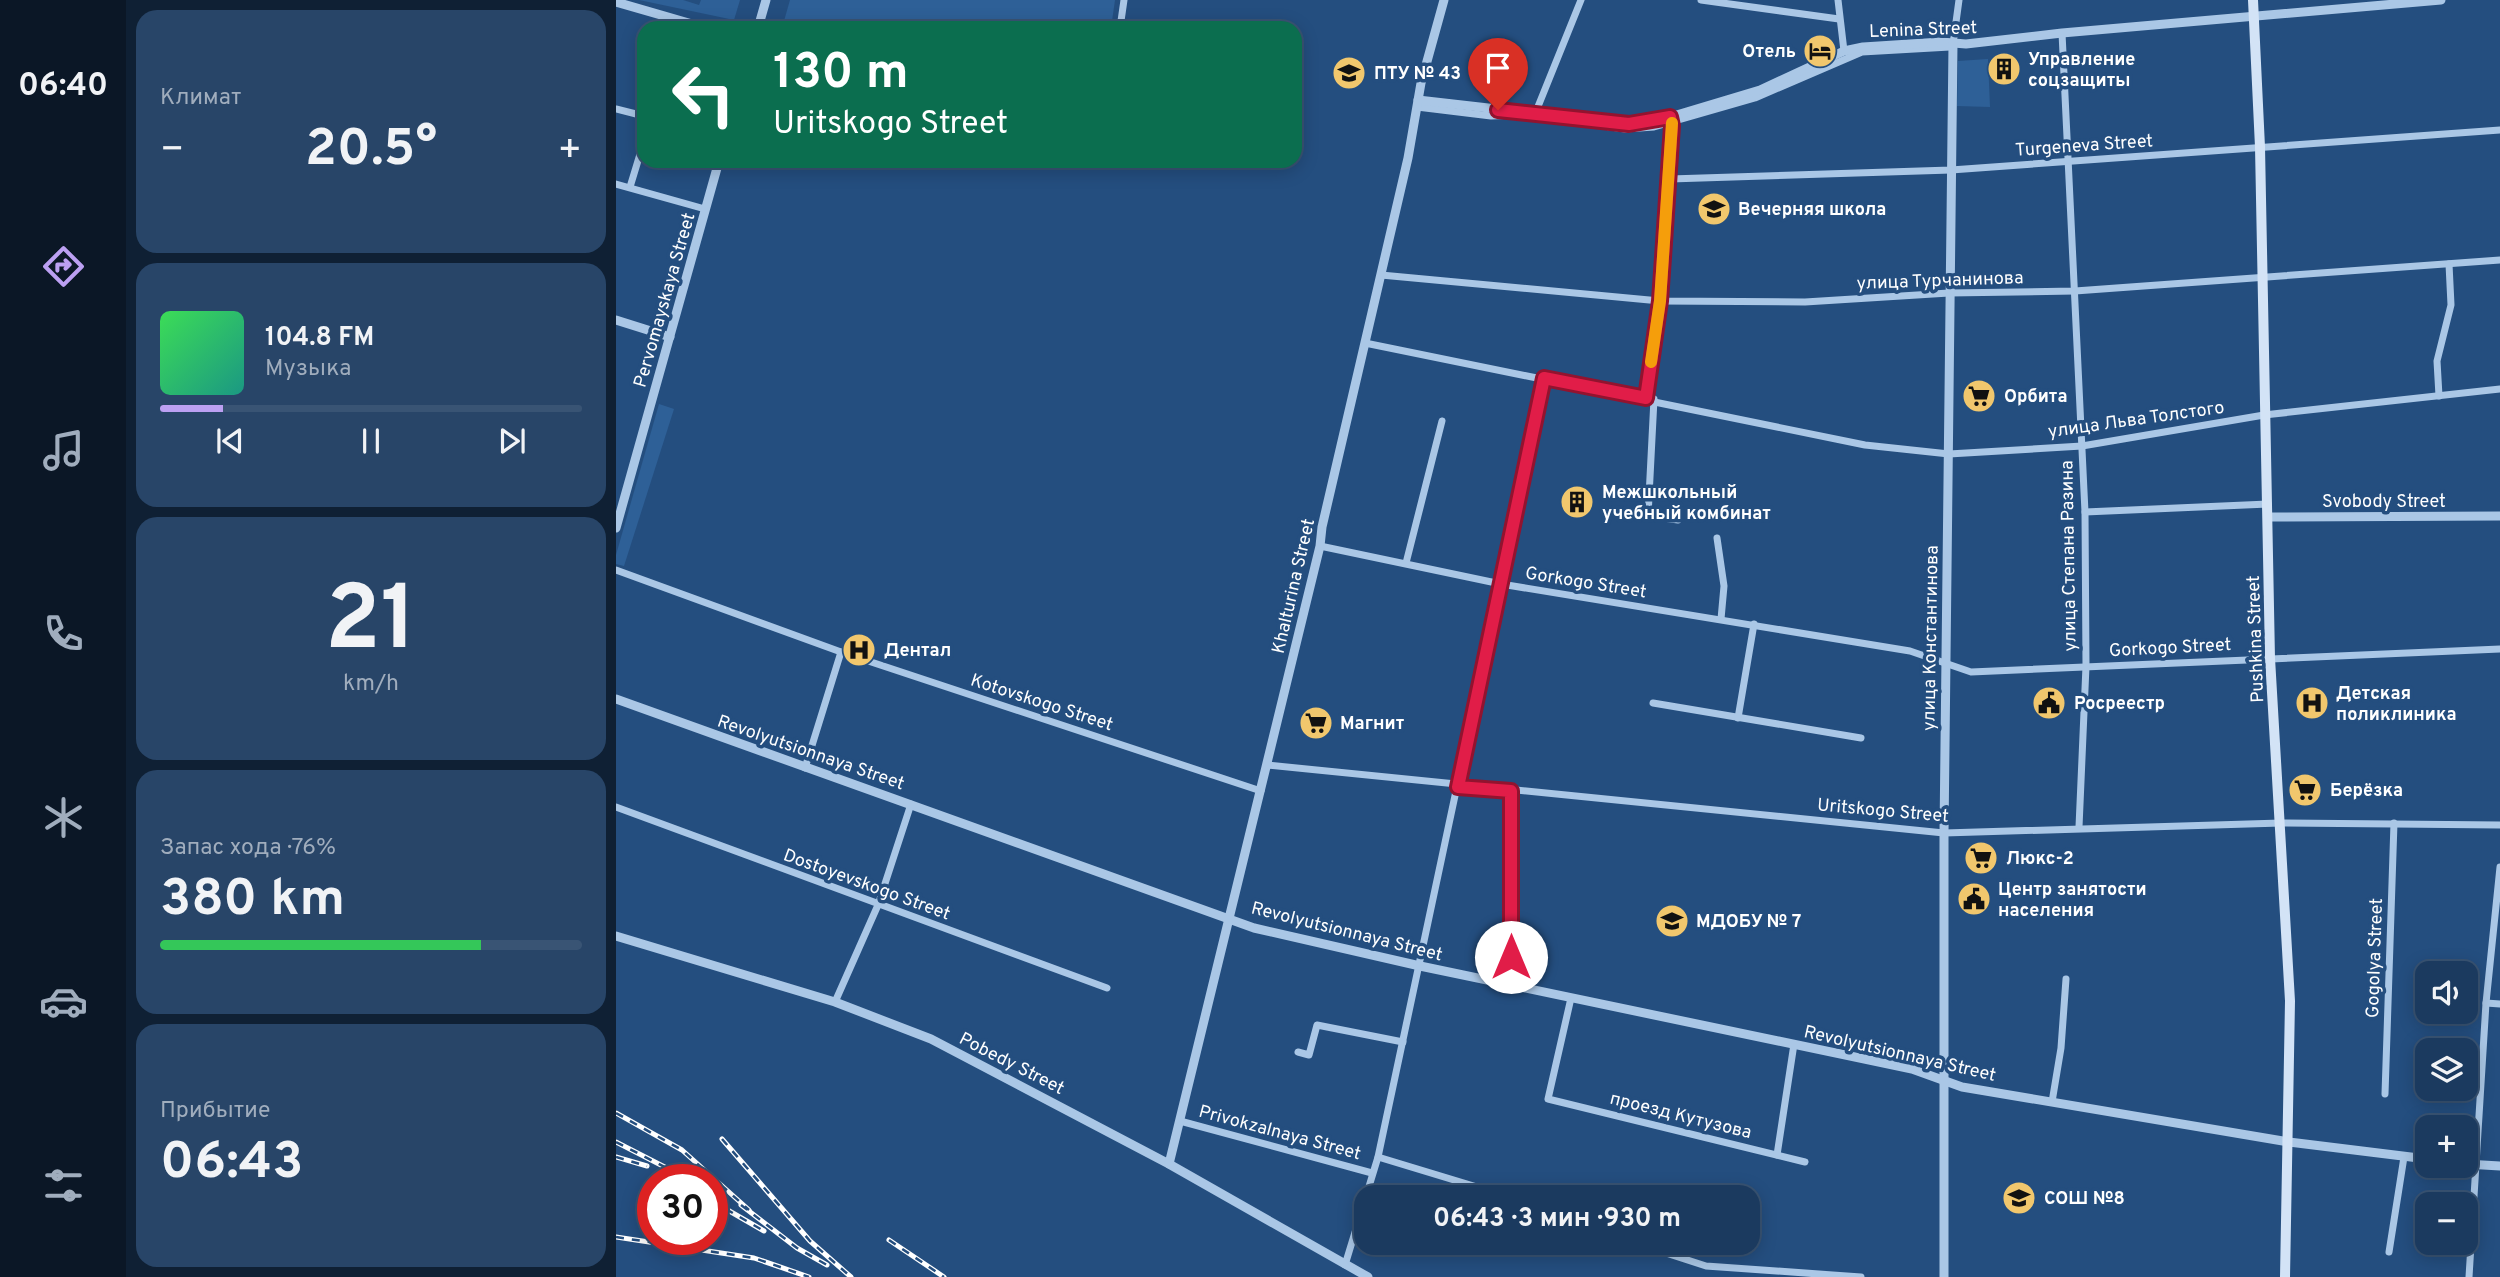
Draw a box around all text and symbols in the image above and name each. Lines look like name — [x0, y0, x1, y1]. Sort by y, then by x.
street label: Lenina Street — [1869, 17, 1977, 44]
hotel icon: Отель — [1801, 32, 1839, 70]
pin — [1468, 38, 1528, 110]
place label: Отель — [1742, 41, 1796, 64]
text: 130 m — [773, 44, 909, 106]
icon: left — [658, 49, 749, 140]
icon: arrive — [1479, 49, 1517, 87]
place label: Управление соцзащиты — [2028, 49, 2135, 93]
building icon: Управление соцзащиты — [1985, 50, 2023, 88]
school or university icon: ПТУ № 43 — [1330, 54, 1368, 92]
place label: ПТУ № 43 — [1374, 63, 1461, 86]
text: 06:40 — [18, 67, 108, 107]
text: Климат — [160, 84, 241, 113]
text: Uritskogo Street — [773, 105, 1008, 145]
text: 20.5° — [305, 118, 437, 184]
text: − — [160, 127, 185, 176]
text: + — [557, 127, 582, 176]
street label: Turgeneva Street — [2014, 130, 2154, 163]
school or university icon: Вечерняя школа — [1695, 190, 1733, 228]
place label: Вечерняя школа — [1738, 199, 1886, 222]
street label: Pervomayskaya Street — [629, 210, 701, 391]
icon: directions — [39, 242, 88, 291]
street label: улица Турчанинова — [1856, 267, 2024, 296]
text: 104.8 FM — [265, 322, 374, 355]
text: Музыка — [265, 355, 351, 384]
supermarket icon: Орбита — [1960, 377, 1998, 415]
place label: Орбита — [2004, 386, 2067, 409]
street label: улица Льва Толстого — [2047, 397, 2226, 444]
icon: previous — [211, 422, 249, 460]
icon: pause — [352, 422, 390, 460]
icon: next — [493, 422, 531, 460]
icon: music — [39, 426, 88, 475]
street label: улица Степана Разина — [2056, 460, 2083, 652]
place label: Межшкольный учебный комбинат — [1602, 482, 1771, 526]
building icon: Межшкольный учебный комбинат — [1558, 483, 1596, 521]
street label: Svobody Street — [2322, 491, 2446, 514]
street label: Khalturina Street — [1268, 517, 1321, 656]
street label: улица Константинова — [1918, 545, 1945, 731]
street label: Gorkogo Street — [1523, 563, 1648, 604]
text: 21 — [325, 567, 417, 682]
street label: Pushkina Street — [2243, 575, 2270, 703]
icon: phone — [39, 609, 88, 658]
hospital icon: Дентал — [840, 631, 878, 669]
street label: Gorkogo Street — [2108, 634, 2232, 663]
place label: Дентал — [884, 640, 951, 663]
text: km/h — [343, 670, 399, 699]
street label: Kotovskogo Street — [967, 670, 1116, 737]
place label: Детская поликлиника — [2336, 683, 2457, 727]
public building icon: Росреестр — [2030, 684, 2068, 722]
hospital icon: Детская поликлиника — [2293, 684, 2331, 722]
place label: Росреестр — [2074, 693, 2165, 716]
supermarket icon: Магнит — [1297, 704, 1335, 742]
street label: Revolyutsionnaya Street — [714, 711, 907, 796]
place label: Магнит — [1340, 713, 1405, 736]
supermarket icon: Берёзка — [2286, 771, 2324, 809]
place label: Берёзка — [2330, 780, 2403, 803]
icon: climate — [39, 793, 88, 842]
street label: Uritskogo Street — [1816, 794, 1950, 829]
text: Запас хода · 76% — [160, 834, 336, 863]
supermarket icon: Люкс-2 — [1962, 839, 2000, 877]
street label: Dostoyevskogo Street — [780, 844, 953, 926]
place label: Люкс-2 — [2006, 848, 2074, 871]
text: 380 km — [160, 868, 345, 934]
place label: Центр занятости населения — [1998, 879, 2147, 923]
public building icon: Центр занятости населения — [1955, 880, 1993, 918]
street label: Revolyutsionnaya Street — [1249, 898, 1445, 967]
street label: Gogolya Street — [2362, 898, 2389, 1018]
school or university icon: МДОБУ № 7 — [1653, 902, 1691, 940]
place label: МДОБУ № 7 — [1696, 911, 1801, 934]
position arrow — [1474, 920, 1548, 994]
map controls — [2415, 961, 2478, 1255]
button: sound — [2415, 961, 2478, 1024]
icon: car — [39, 977, 88, 1026]
street label: Revolyutsionnaya Street — [1801, 1021, 1998, 1088]
street label: Pobedy Street — [955, 1028, 1068, 1101]
button: layers — [2415, 1038, 2478, 1101]
street label: проезд Кутузова — [1607, 1088, 1754, 1145]
text: Прибытие — [160, 1097, 270, 1126]
street label: Privokzalnaya Street — [1196, 1101, 1363, 1166]
button: + — [2415, 1115, 2478, 1178]
text: 06:43 — [160, 1131, 303, 1197]
icon: filters — [39, 1161, 88, 1210]
speed limit sign: 30 — [637, 1164, 728, 1255]
school or university icon: СОШ №8 — [2000, 1179, 2038, 1217]
place label: СОШ №8 — [2044, 1188, 2125, 1211]
button: − — [2415, 1192, 2478, 1255]
text: 06:43 · 3 мин · 930 m — [1433, 1203, 1681, 1236]

